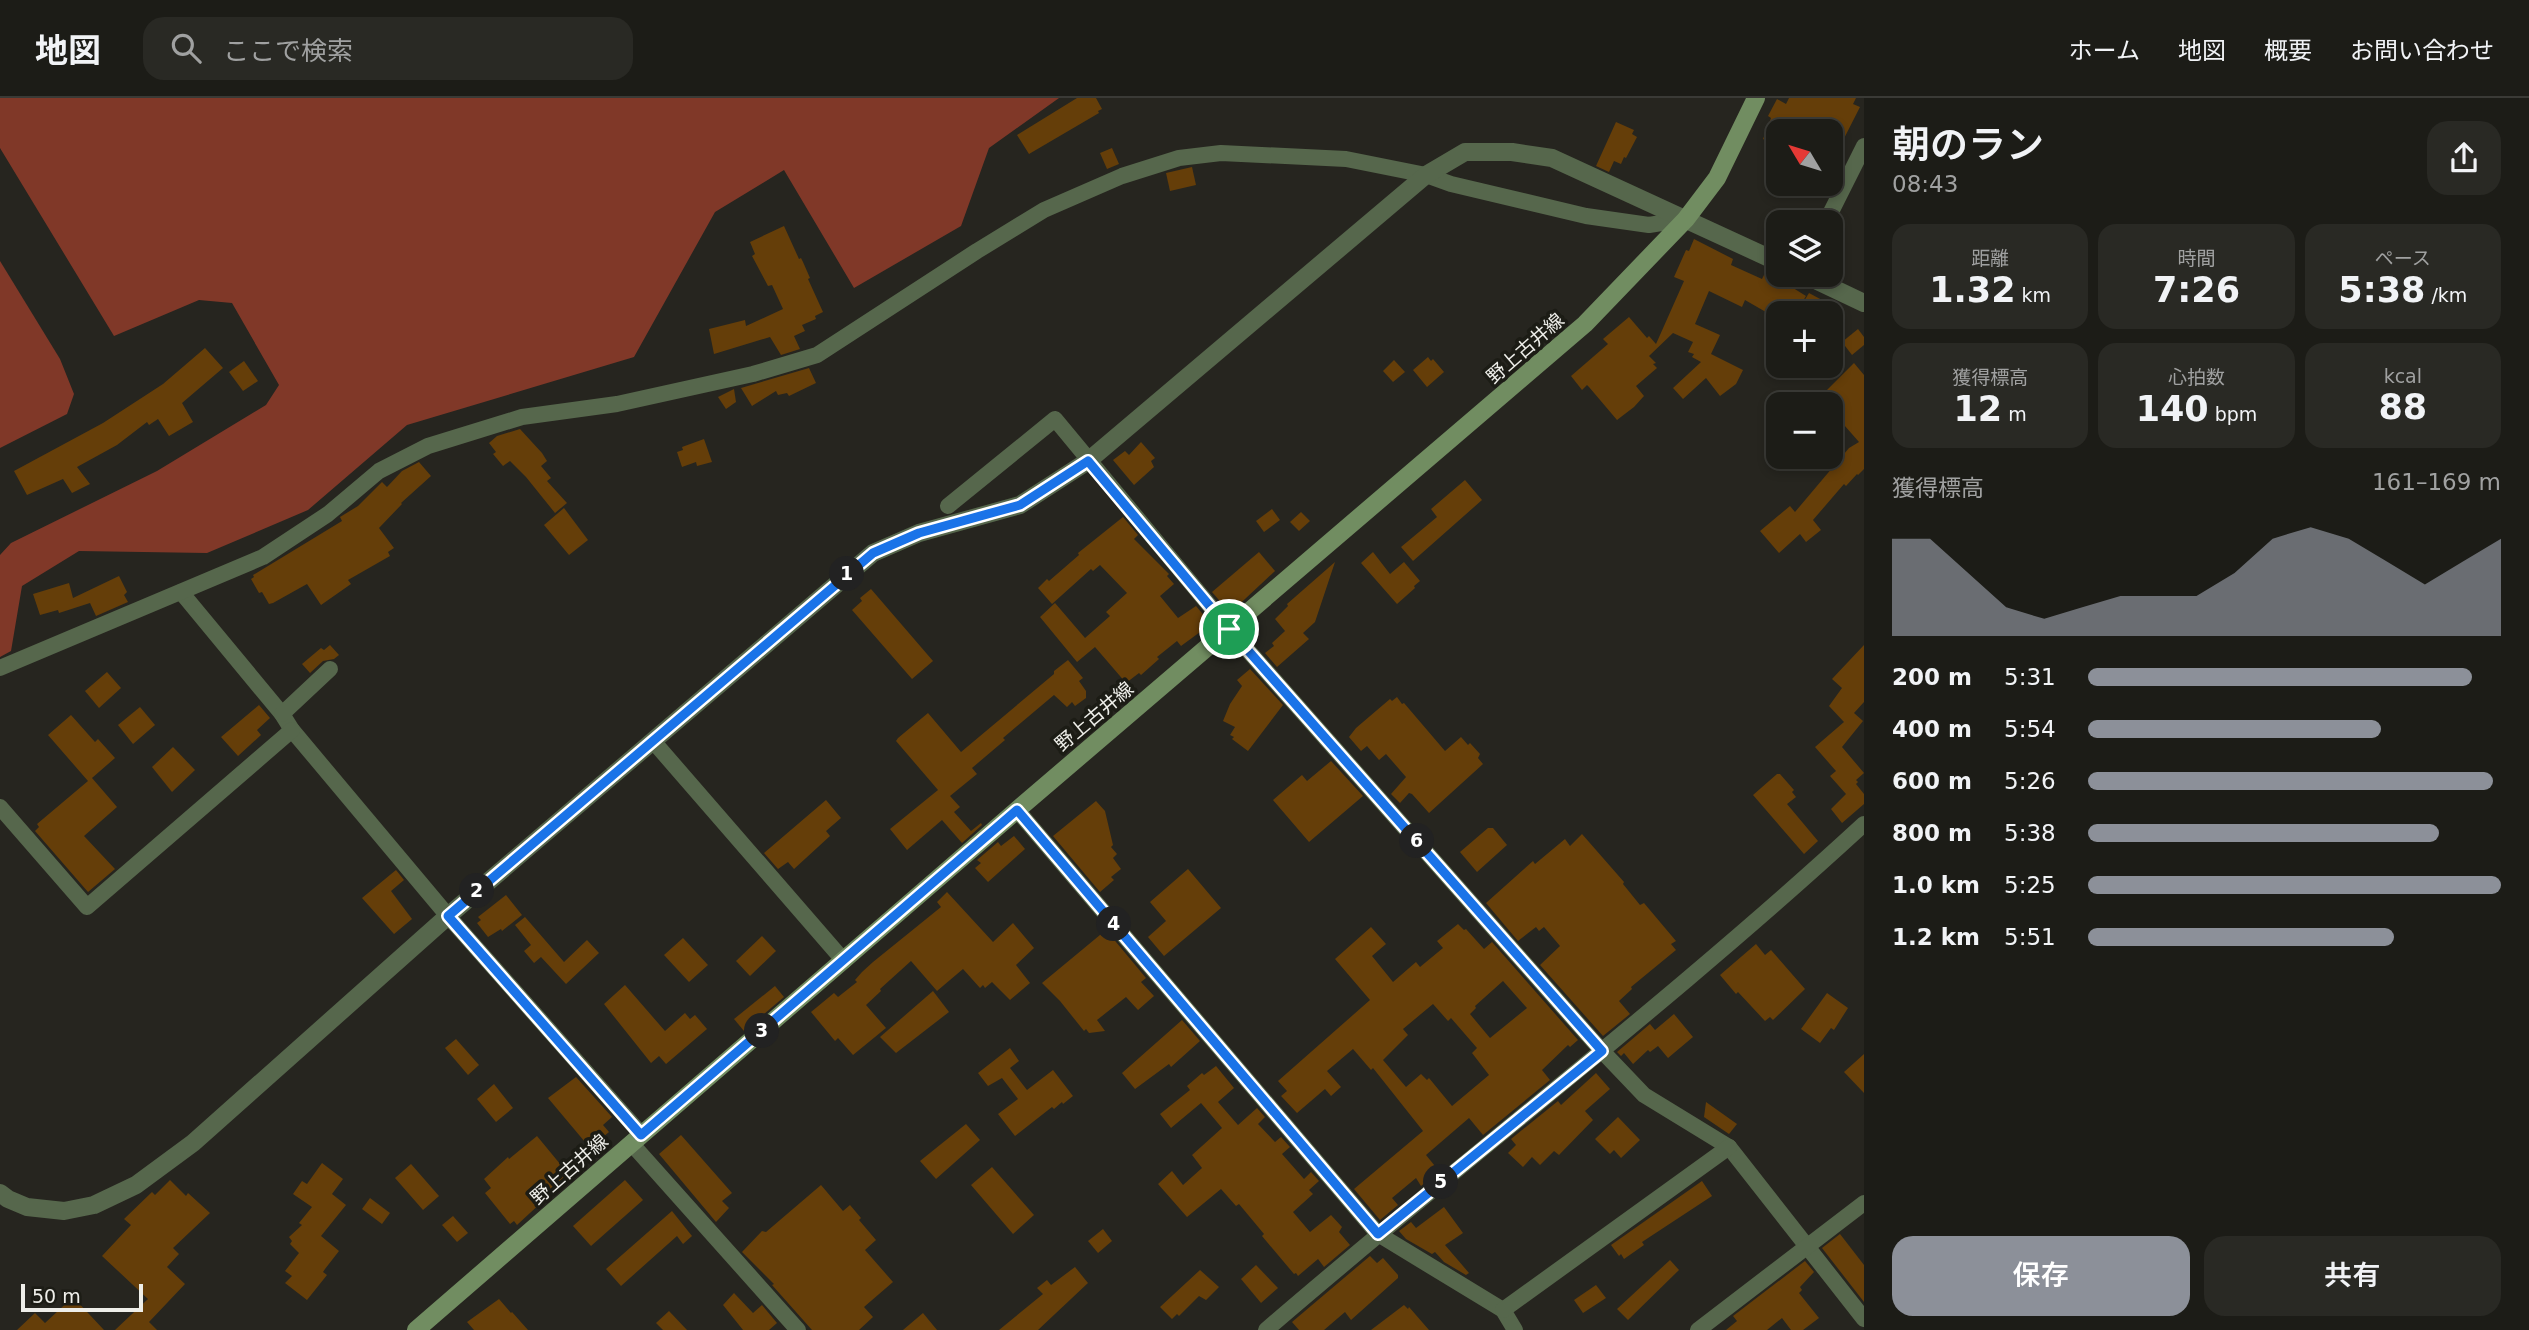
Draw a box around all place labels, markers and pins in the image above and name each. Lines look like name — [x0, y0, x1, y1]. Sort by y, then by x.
pin: 1 — [830, 556, 864, 592]
pin — [1199, 599, 1259, 659]
pin: 6 — [1400, 824, 1434, 858]
pin: 2 — [460, 874, 494, 908]
pin: 4 — [1096, 906, 1132, 942]
pin: 3 — [744, 1014, 780, 1048]
pin: 5 — [1424, 1164, 1458, 1200]

